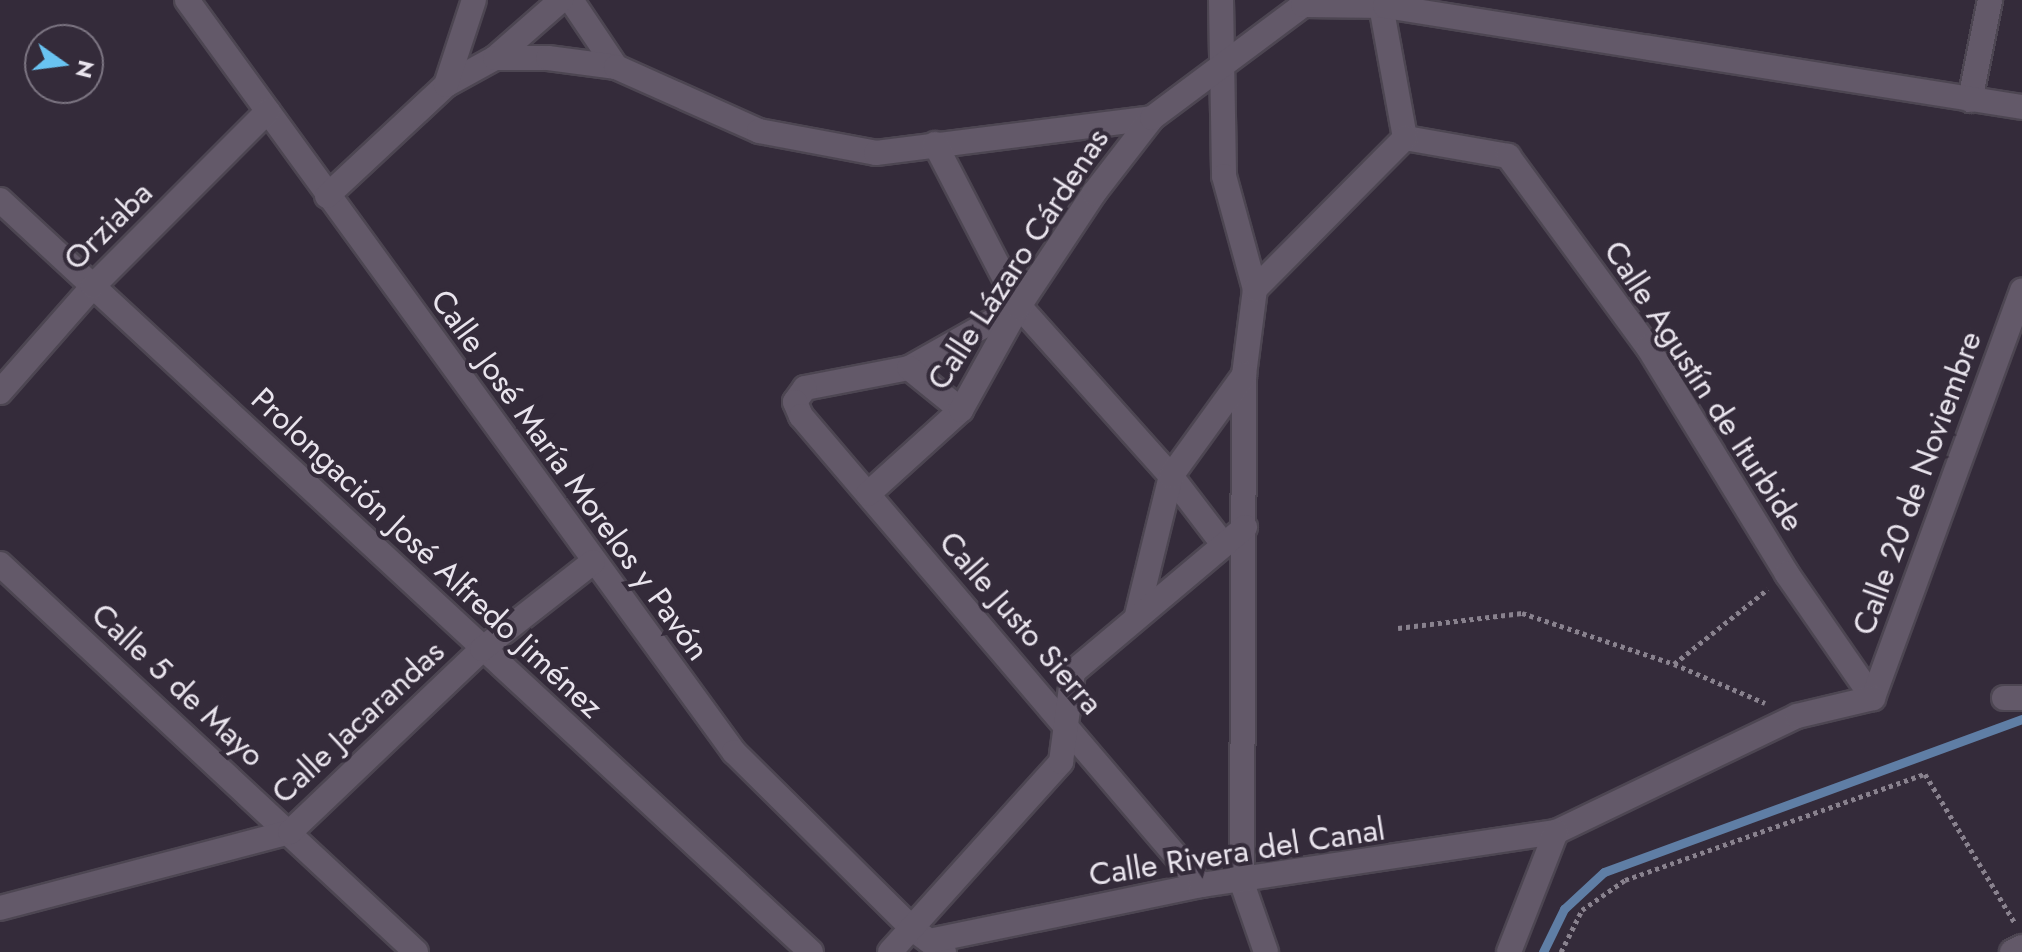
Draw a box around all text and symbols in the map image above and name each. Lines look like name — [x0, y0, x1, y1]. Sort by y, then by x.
north arrow — [24, 24, 104, 104]
text: N — [68, 57, 103, 82]
street label: Calle Lázaro Cárdenas — [919, 121, 1117, 397]
street label: Orziaba — [56, 174, 160, 278]
street label: Calle Agustín de Iturbide — [1596, 234, 1812, 538]
street label: Calle José María Morelos y Pavón — [423, 282, 717, 668]
street label: Calle 20 de Noviembre — [1844, 326, 1990, 640]
street label: Prolongación José Alfredo Jiménez — [243, 380, 611, 726]
street label: Calle Justo Sierra — [931, 524, 1111, 722]
street label: Calle 5 de Mayo — [84, 595, 272, 775]
street label: Calle Jacarandas — [264, 632, 452, 812]
street label: Calle Rivera del Canal — [1086, 810, 1388, 894]

